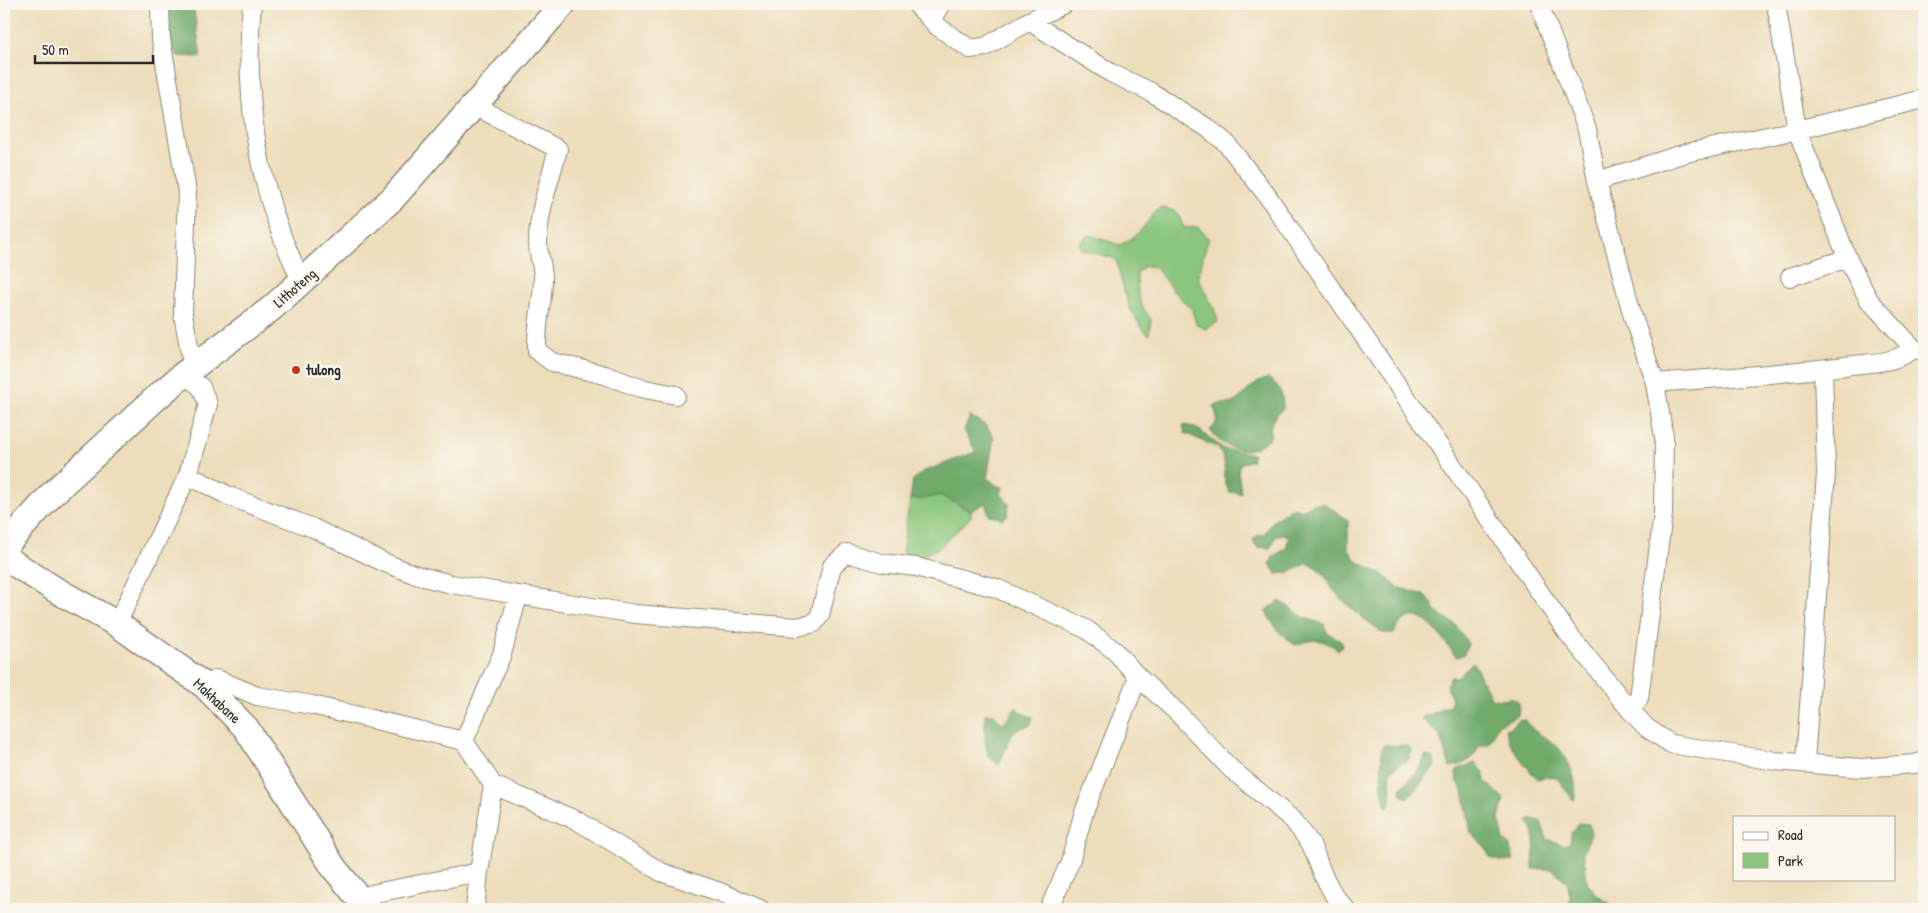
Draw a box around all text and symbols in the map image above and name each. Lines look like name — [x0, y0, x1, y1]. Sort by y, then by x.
scale bar — [35, 32, 152, 64]
text: 50 m — [42, 39, 69, 60]
street label: Lithoteng — [269, 263, 321, 312]
place label: tulong — [305, 359, 341, 381]
marker: tulong — [290, 364, 302, 376]
street label: Makhabane — [189, 673, 246, 728]
legend — [1733, 816, 1896, 880]
text: Road — [1778, 824, 1803, 845]
text: Park — [1778, 850, 1803, 871]

